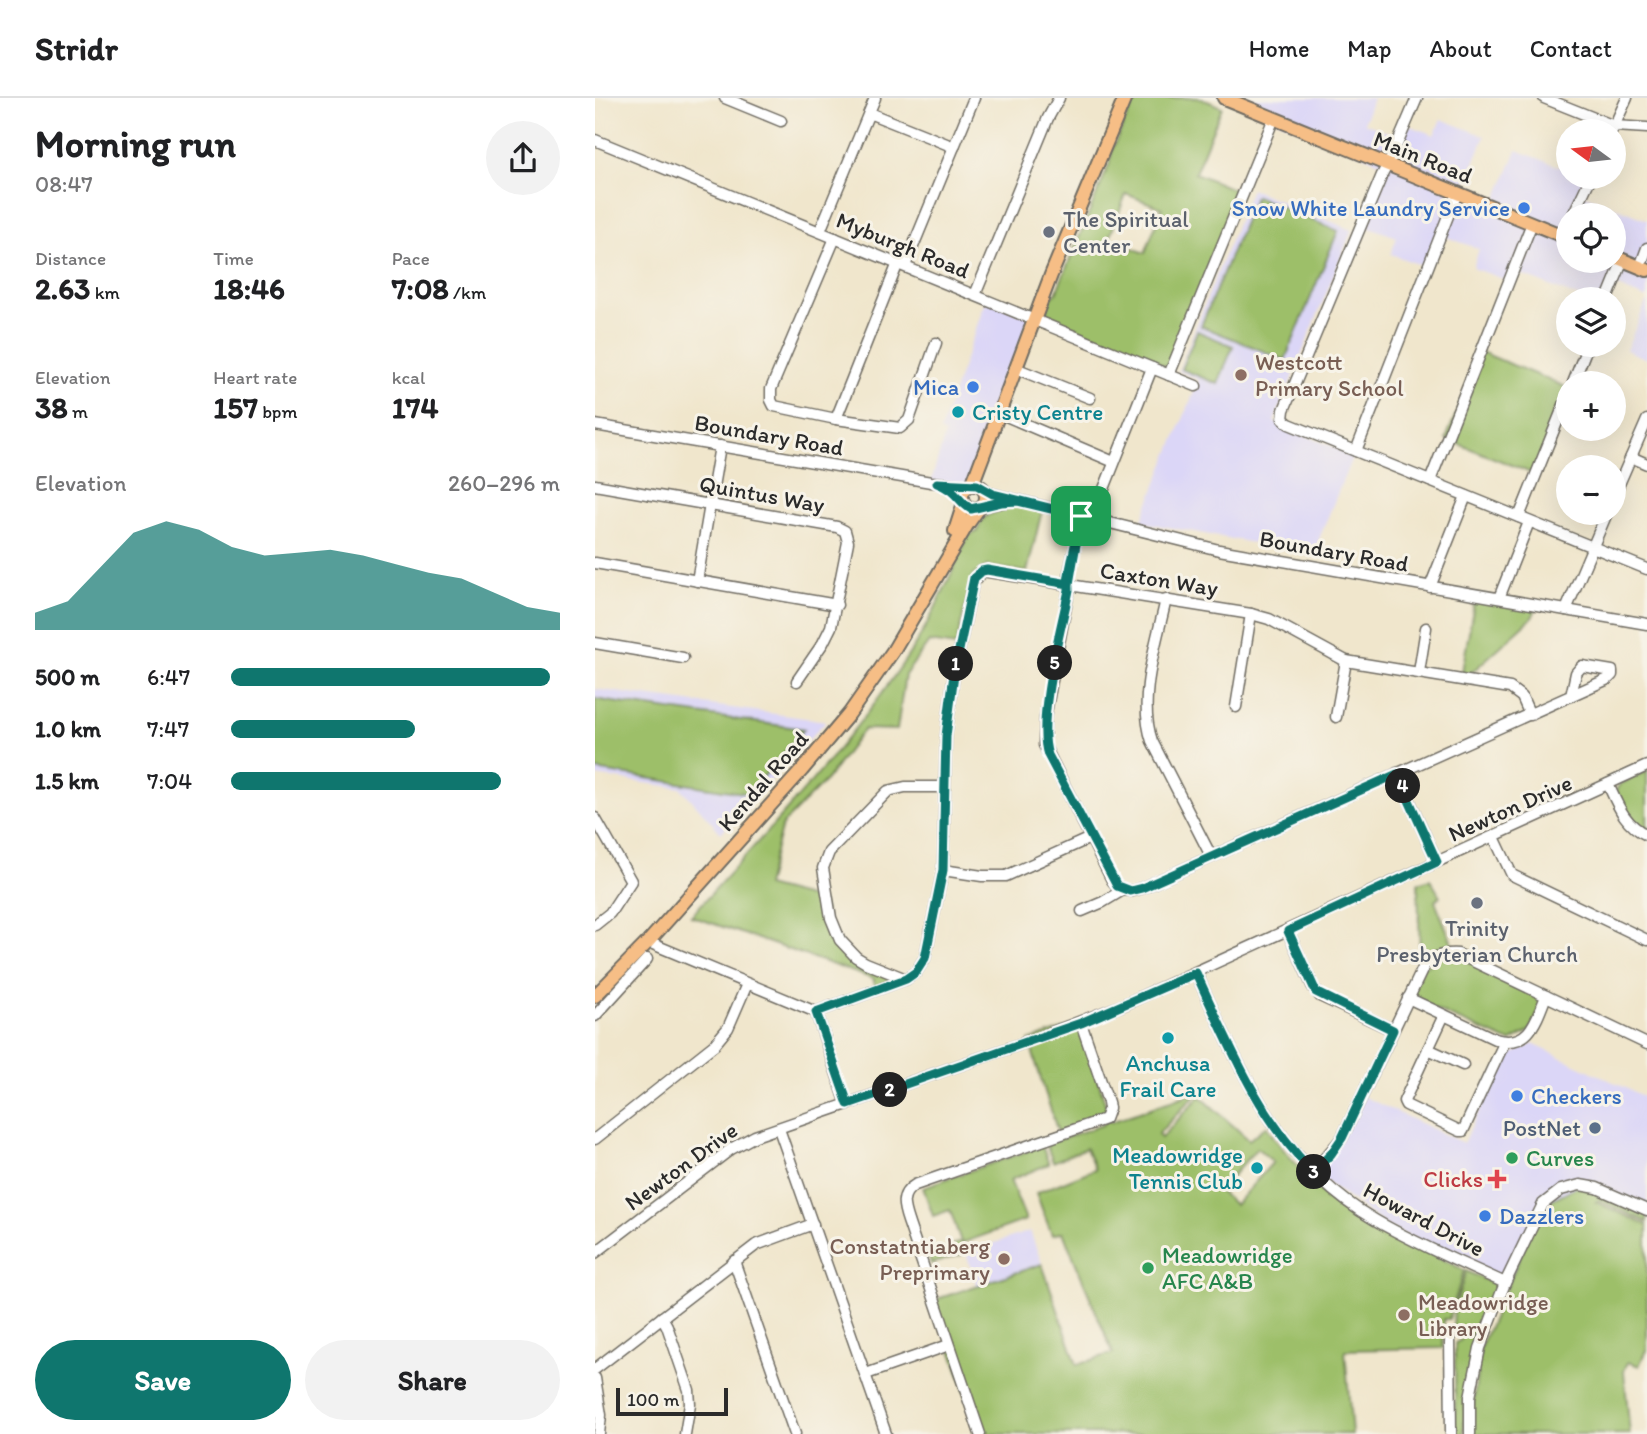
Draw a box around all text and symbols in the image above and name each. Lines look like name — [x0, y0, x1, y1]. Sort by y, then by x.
text: Stridr — [35, 29, 118, 68]
text: Home — [1249, 34, 1309, 63]
text: Map — [1347, 34, 1391, 63]
text: About — [1429, 34, 1492, 63]
text: Contact — [1530, 34, 1612, 63]
north arrow — [1556, 119, 1626, 189]
map controls — [1556, 119, 1626, 525]
text: Morning run — [35, 121, 236, 167]
button: share — [486, 121, 560, 195]
street label: Main Road — [1369, 124, 1477, 190]
text: 08:47 — [35, 170, 93, 198]
place label: Snow White Laundry Service — [1232, 194, 1510, 222]
marker: Snow White Laundry Service — [1516, 200, 1532, 216]
button: locate — [1556, 203, 1626, 273]
place label: The Spiritual Center — [1063, 205, 1189, 259]
street label: Myburgh Road — [832, 206, 974, 285]
marker: The Spiritual Center — [1041, 224, 1057, 240]
text: Distance — [35, 247, 106, 270]
text: Time — [213, 247, 254, 270]
text: Pace — [392, 247, 430, 270]
text: 2.63 — [35, 270, 90, 307]
text: 18:46 — [213, 270, 285, 307]
text: 7:08 — [392, 270, 449, 307]
text: km — [90, 281, 120, 304]
text: /km — [449, 281, 486, 304]
button: layers — [1556, 287, 1626, 357]
place label: Westcott Primary School — [1255, 348, 1404, 402]
text: Elevation — [35, 366, 111, 389]
text: Heart rate — [213, 366, 297, 389]
text: kcal — [392, 366, 425, 389]
marker: Westcott Primary School — [1233, 367, 1249, 383]
button: + — [1556, 371, 1626, 441]
place label: Mica — [913, 373, 959, 401]
marker: Mica — [965, 379, 981, 395]
text: 38 — [35, 389, 68, 426]
text: 157 — [213, 389, 258, 426]
text: 174 — [392, 389, 439, 426]
place label: Cristy Centre — [972, 398, 1103, 426]
text: m — [68, 400, 88, 423]
text: bpm — [258, 400, 297, 423]
marker: Cristy Centre — [950, 404, 966, 420]
street label: Boundary Road — [692, 408, 846, 462]
button: − — [1556, 455, 1626, 525]
text: Elevation — [35, 469, 126, 497]
text: 260–296 m — [448, 469, 560, 497]
street label: Quintus Way — [697, 469, 827, 519]
pin — [1051, 486, 1111, 546]
icon: arrive — [1062, 497, 1100, 535]
street label: Boundary Road — [1257, 524, 1411, 578]
street label: Caxton Way — [1098, 556, 1220, 602]
pin: 1 — [939, 646, 973, 682]
pin: 5 — [1037, 646, 1072, 680]
text: 5 — [1050, 651, 1059, 674]
text: 1 — [951, 652, 960, 675]
text: 500 m — [35, 663, 100, 691]
text: 6:47 — [147, 663, 190, 691]
text: 1.0 km — [35, 715, 101, 743]
text: 7:47 — [147, 715, 189, 743]
street label: Kendal Road — [712, 725, 814, 837]
text: 1.5 km — [35, 767, 99, 795]
text: 7:04 — [147, 767, 192, 795]
pin: 4 — [1385, 768, 1421, 804]
street label: Newton Drive — [1444, 768, 1576, 848]
text: 4 — [1397, 774, 1408, 797]
marker: Trinity Presbyterian Church — [1469, 895, 1485, 911]
place label: Trinity Presbyterian Church — [1376, 914, 1578, 968]
marker: Anchusa Frail Care — [1160, 1030, 1176, 1046]
place label: Anchusa Frail Care — [1119, 1049, 1217, 1103]
pin: 2 — [873, 1072, 907, 1108]
text: 2 — [885, 1078, 895, 1101]
place label: Checkers — [1531, 1082, 1622, 1110]
marker: Checkers — [1509, 1088, 1525, 1104]
place label: PostNet — [1503, 1114, 1581, 1142]
street label: Newton Drive — [619, 1116, 743, 1216]
marker: PostNet — [1587, 1120, 1603, 1136]
place label: Meadowridge Tennis Club — [1112, 1141, 1243, 1195]
place label: Curves — [1526, 1144, 1594, 1172]
marker: Curves — [1504, 1150, 1520, 1166]
pin: 3 — [1297, 1154, 1331, 1190]
marker: Meadowridge Tennis Club — [1249, 1160, 1265, 1176]
text: 3 — [1308, 1160, 1319, 1183]
place label: Clicks — [1423, 1165, 1483, 1193]
marker: Clicks — [1489, 1171, 1505, 1187]
street label: Howard Drive — [1359, 1175, 1489, 1263]
place label: Dazzlers — [1499, 1202, 1584, 1230]
marker: Dazzlers — [1477, 1208, 1493, 1224]
place label: Constatntiaberg Preprimary — [830, 1232, 990, 1286]
place label: Meadowridge AFC A&B — [1162, 1241, 1293, 1295]
marker: Constatntiaberg Preprimary — [996, 1251, 1012, 1267]
marker: Meadowridge AFC A&B — [1140, 1260, 1156, 1276]
place label: Meadowridge Library — [1418, 1288, 1549, 1342]
marker: Meadowridge Library — [1396, 1307, 1412, 1323]
button: Save — [35, 1340, 291, 1420]
button: Share — [305, 1340, 560, 1420]
scale bar — [616, 1385, 728, 1417]
text: 100 m — [627, 1388, 679, 1411]

